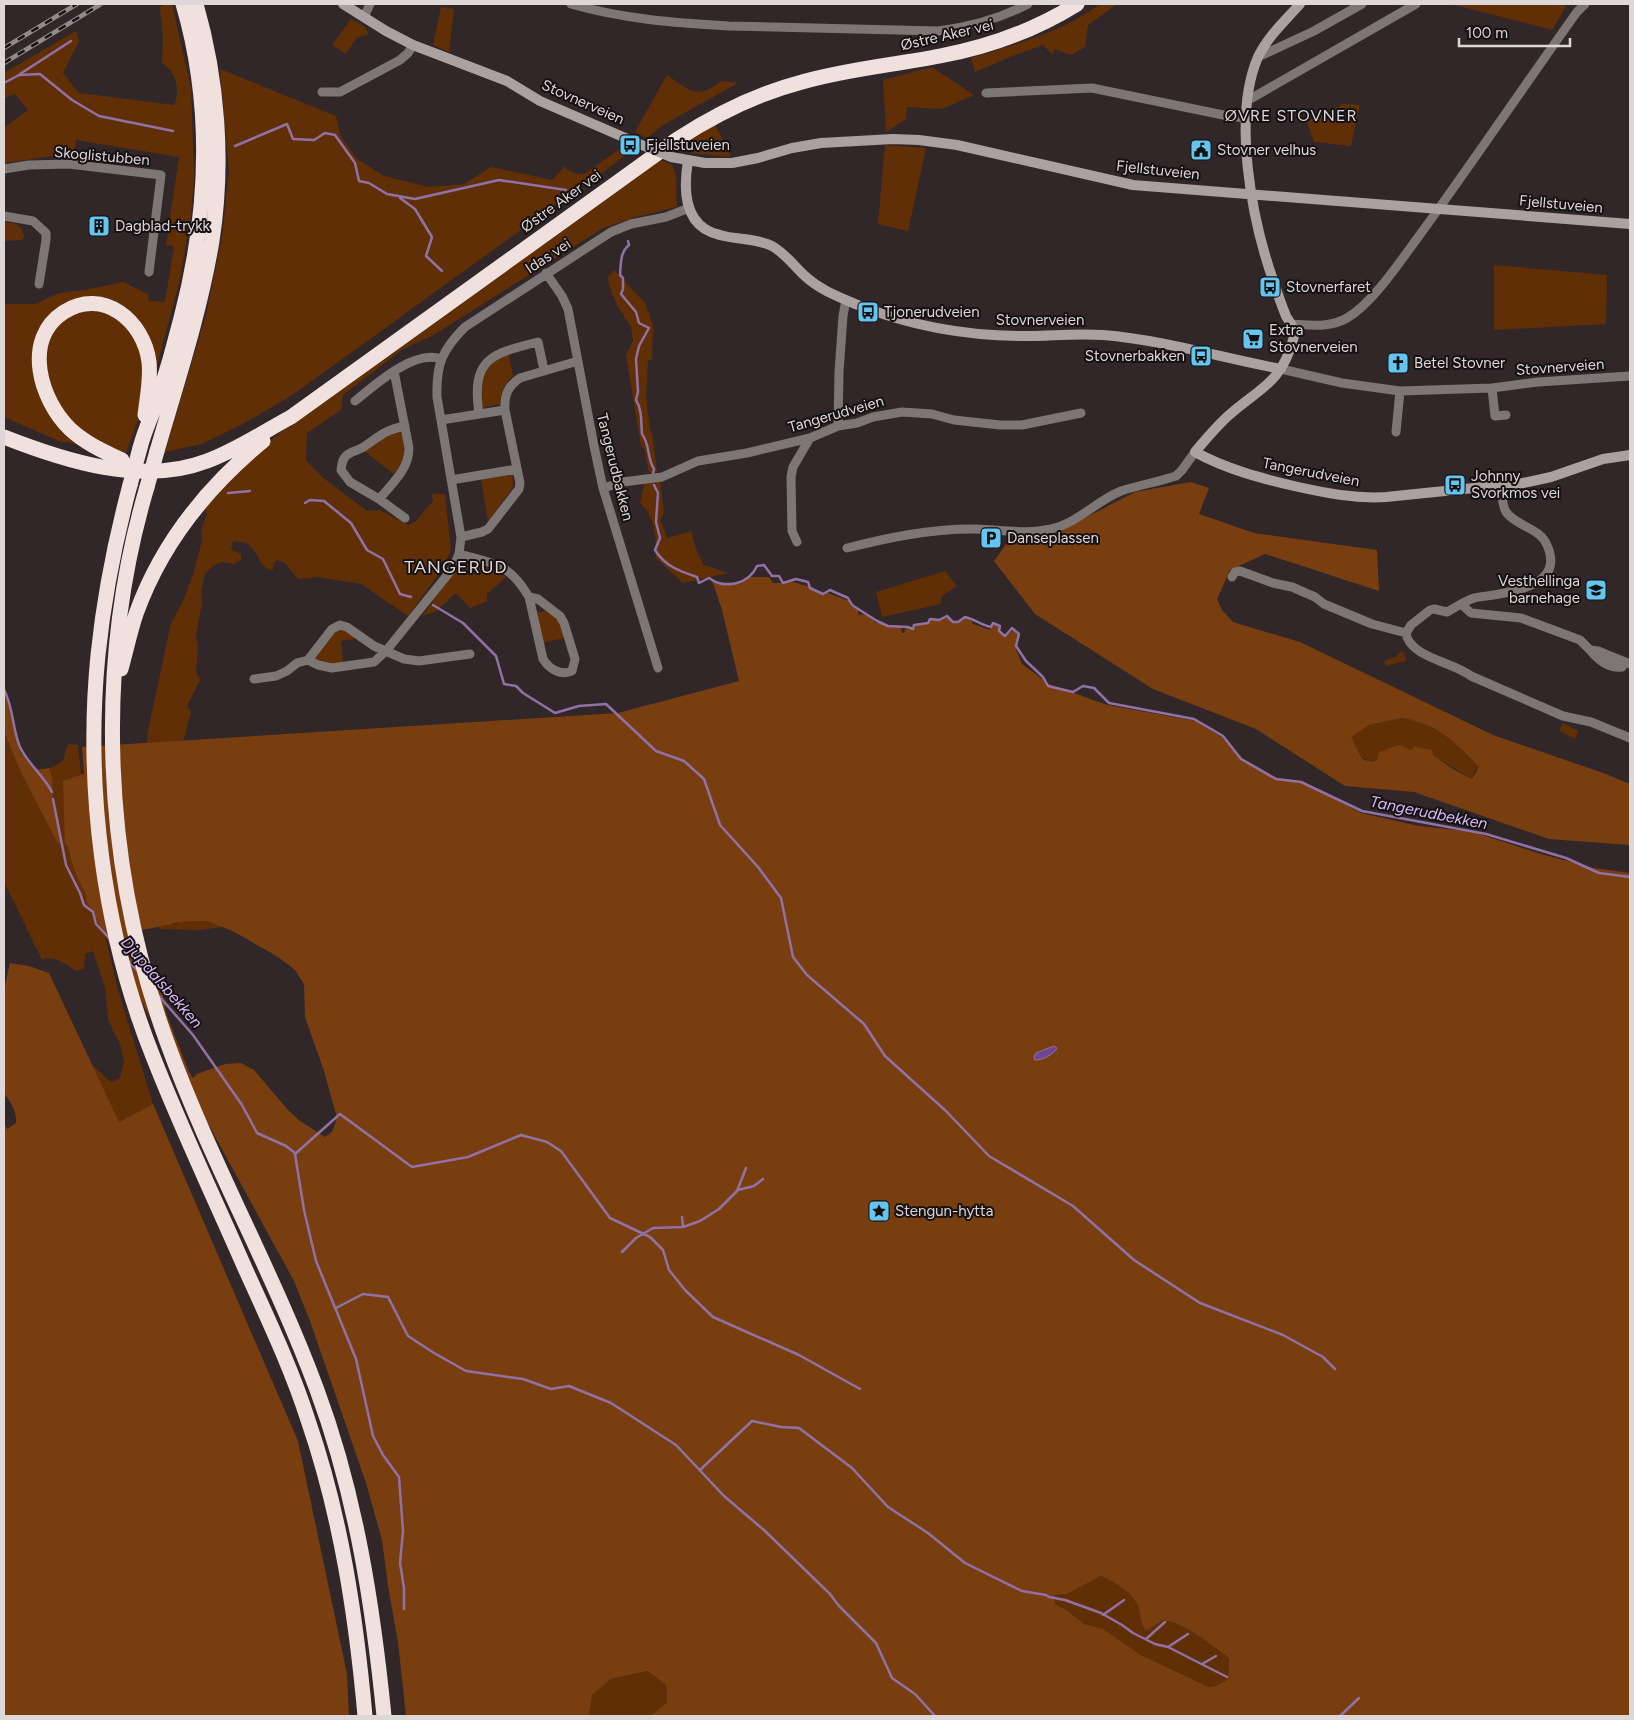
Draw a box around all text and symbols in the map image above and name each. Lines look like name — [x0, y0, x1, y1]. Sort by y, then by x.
scale bar — [1459, 15, 1570, 47]
street label: Østre Aker vei — [899, 16, 995, 54]
text: 100 m — [1466, 24, 1508, 42]
street label: Stovnerveien — [539, 76, 627, 128]
district label: ØVRE STOVNER — [1225, 106, 1357, 125]
bus stop icon: Fjellstuveien — [618, 133, 642, 157]
place label: Fjellstuveien — [646, 136, 730, 154]
public building icon: Stovner velhus — [1189, 138, 1213, 162]
place label: Stovner velhus — [1217, 141, 1316, 159]
street label: Skoglistubben — [54, 143, 150, 169]
street label: Fjellstuveien — [1115, 157, 1201, 183]
street label: Østre Aker vei — [517, 166, 605, 236]
street label: Fjellstuveien — [1518, 191, 1604, 217]
building icon: Dagblad-trykk — [87, 214, 111, 238]
place label: Dagblad-trykk — [115, 217, 210, 235]
street label: Idas vei — [522, 235, 574, 277]
bus stop icon: Stovnerfaret — [1258, 275, 1282, 299]
place label: Stovnerfaret — [1286, 278, 1371, 296]
bus stop icon: Tjonerudveien — [856, 300, 880, 324]
place label: Tjonerudveien — [884, 303, 980, 321]
street label: Stovnerveien — [996, 311, 1084, 329]
place label: Extra Stovnerveien — [1269, 321, 1358, 356]
supermarket icon: Extra Stovnerveien — [1241, 327, 1265, 351]
bus stop icon: Stovnerbakken — [1189, 344, 1213, 368]
place label: Stovnerbakken — [1085, 347, 1185, 365]
church icon: Betel Stovner — [1386, 351, 1410, 375]
place label: Betel Stovner — [1414, 354, 1505, 372]
street label: Stovnerveien — [1515, 355, 1605, 379]
street label: Tangerudveien — [786, 392, 886, 436]
street label: Tangerudbakken — [593, 411, 637, 523]
street label: Tangerudveien — [1261, 454, 1361, 490]
place label: Johnny Svorkmos vei — [1471, 467, 1560, 502]
bus stop icon: Johnny Svorkmos vei — [1443, 473, 1467, 497]
parking icon: Danseplassen — [979, 526, 1003, 550]
place label: Danseplassen — [1007, 529, 1099, 547]
district label: TANGERUD — [404, 556, 508, 578]
place label: Vesthellinga barnehage — [1498, 572, 1580, 607]
school or university icon: Vesthellinga barnehage — [1584, 578, 1608, 602]
water label: Tangerudbekken — [1369, 792, 1489, 833]
water label: Djupdalsbekken — [117, 933, 206, 1032]
place icon: Stengun-hytta — [867, 1199, 891, 1223]
place label: Stengun-hytta — [895, 1202, 993, 1220]

